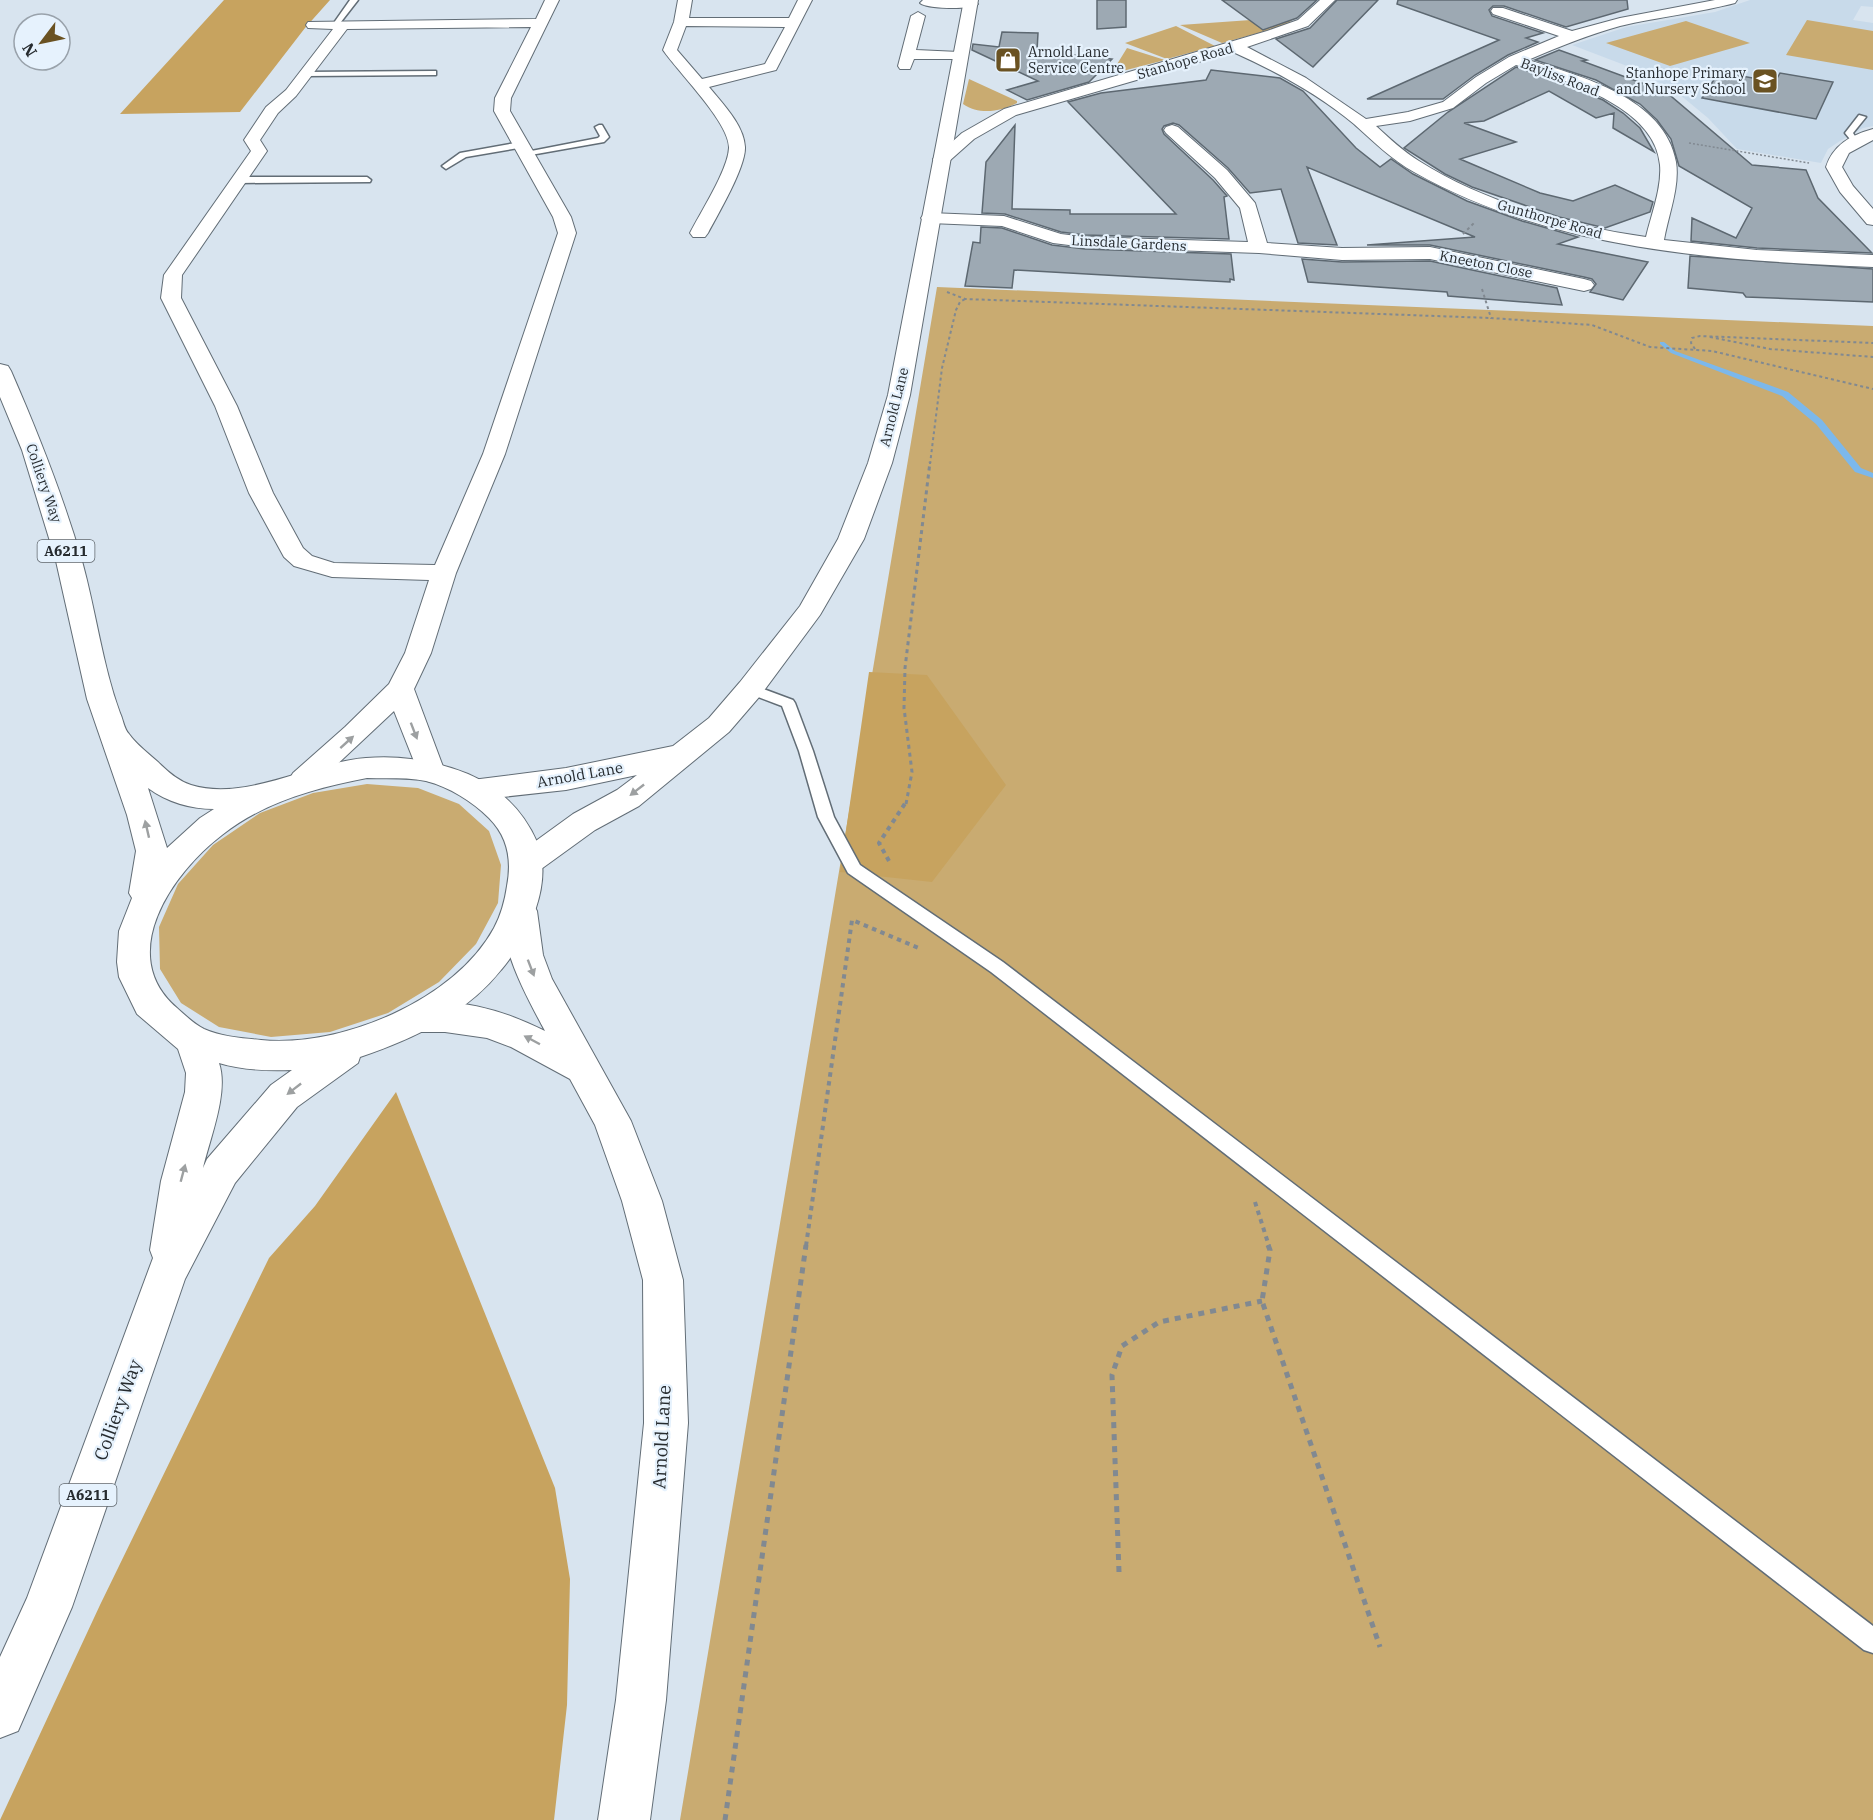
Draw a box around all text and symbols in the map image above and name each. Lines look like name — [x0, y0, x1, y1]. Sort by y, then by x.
north arrow — [12, 12, 72, 72]
text: N — [17, 39, 41, 61]
street label: Stanhope Road — [1135, 39, 1236, 83]
place label: Arnold Lane Service Centre — [1028, 43, 1124, 77]
shop icon: Arnold Lane Service Centre — [993, 45, 1023, 75]
street label: Bayliss Road — [1518, 54, 1603, 100]
place label: Stanhope Primary and Nursery School — [1616, 64, 1747, 98]
school or university icon: Stanhope Primary and Nursery School — [1750, 66, 1780, 96]
street label: Gunthorpe Road — [1495, 195, 1605, 243]
street label: Linsdale Gardens — [1071, 231, 1187, 255]
street label: Kneeton Close — [1438, 246, 1534, 282]
street label: Arnold Lane — [875, 366, 913, 448]
street label: Colliery Way — [22, 441, 66, 525]
road number: A6211 — [38, 540, 94, 562]
one-way arrow — [410, 722, 419, 740]
one-way arrow — [339, 735, 354, 749]
street label: Arnold Lane — [536, 758, 624, 791]
one-way arrow — [629, 784, 645, 797]
one-way arrow — [141, 820, 151, 838]
one-way arrow — [527, 959, 536, 977]
one-way arrow — [523, 1035, 540, 1045]
one-way arrow — [286, 1082, 301, 1094]
one-way arrow — [178, 1164, 188, 1183]
street label: Colliery Way — [89, 1356, 147, 1463]
street label: Arnold Lane — [647, 1384, 676, 1490]
road number: A6211 — [60, 1484, 116, 1506]

